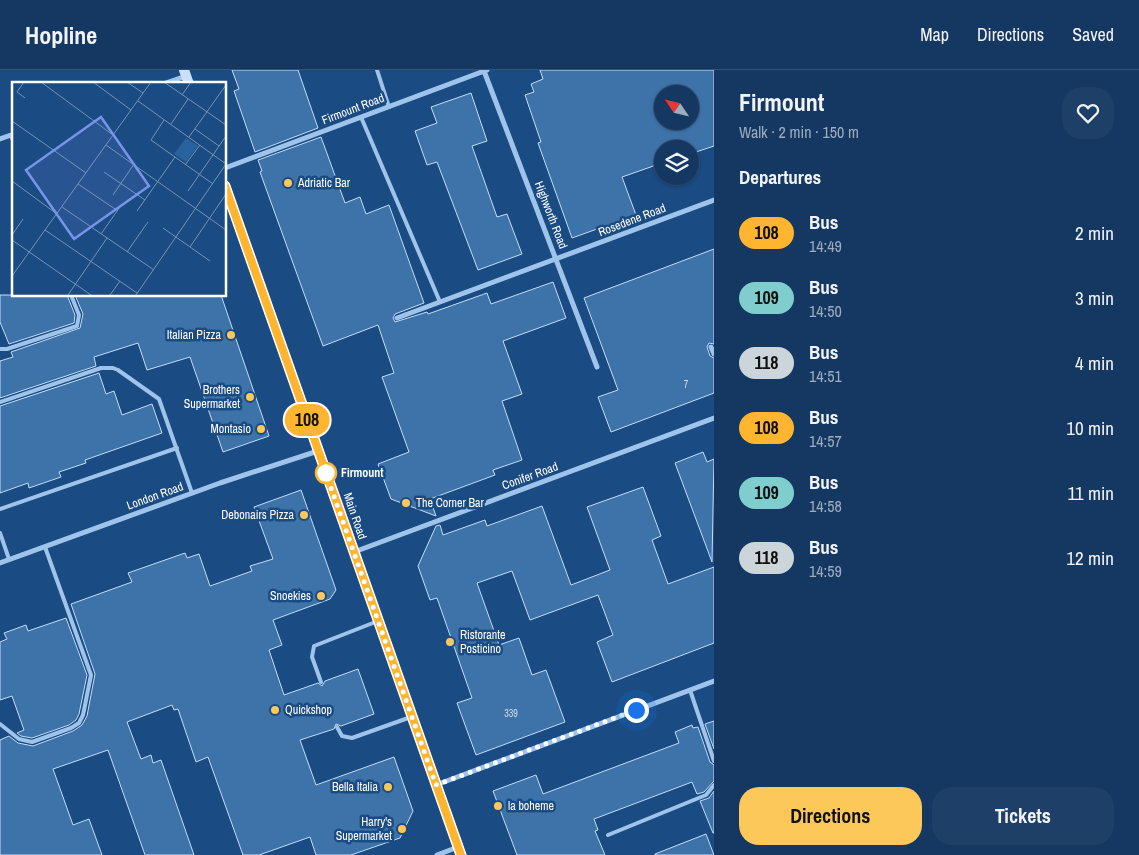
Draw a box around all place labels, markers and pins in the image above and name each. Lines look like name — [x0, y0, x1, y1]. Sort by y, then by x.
place label: Adriatic Bar — [297, 175, 351, 191]
marker: Adriatic Bar — [282, 177, 294, 189]
place label: Italian Pizza — [167, 327, 222, 343]
marker: Italian Pizza — [225, 329, 237, 341]
place label: Brothers Supermarket — [184, 382, 240, 412]
marker: Brothers Supermarket — [244, 391, 256, 403]
place label: Montasio — [211, 421, 251, 437]
marker: Montasio — [255, 423, 267, 435]
marker: Firmount — [315, 462, 337, 484]
place label: Firmount — [341, 465, 384, 481]
place label: The Corner Bar — [416, 495, 485, 511]
marker: The Corner Bar — [400, 497, 412, 509]
place label: Debonairs Pizza — [221, 507, 295, 523]
marker: Debonairs Pizza — [298, 509, 310, 521]
place label: Snoekies — [270, 588, 311, 604]
marker: Snoekies — [315, 590, 327, 602]
place label: Ristorante Posticino — [460, 627, 505, 657]
marker: Ristorante Posticino — [444, 636, 456, 648]
place label: Quickshop — [285, 702, 332, 718]
marker: Quickshop — [269, 704, 281, 716]
place label: Bella Italia — [332, 779, 379, 795]
marker: Bella Italia — [382, 781, 394, 793]
place label: la boheme — [508, 798, 554, 814]
marker: la boheme — [492, 800, 504, 812]
place label: Harry's Supermarket — [336, 814, 392, 844]
marker: Harry's Supermarket — [396, 823, 408, 835]

